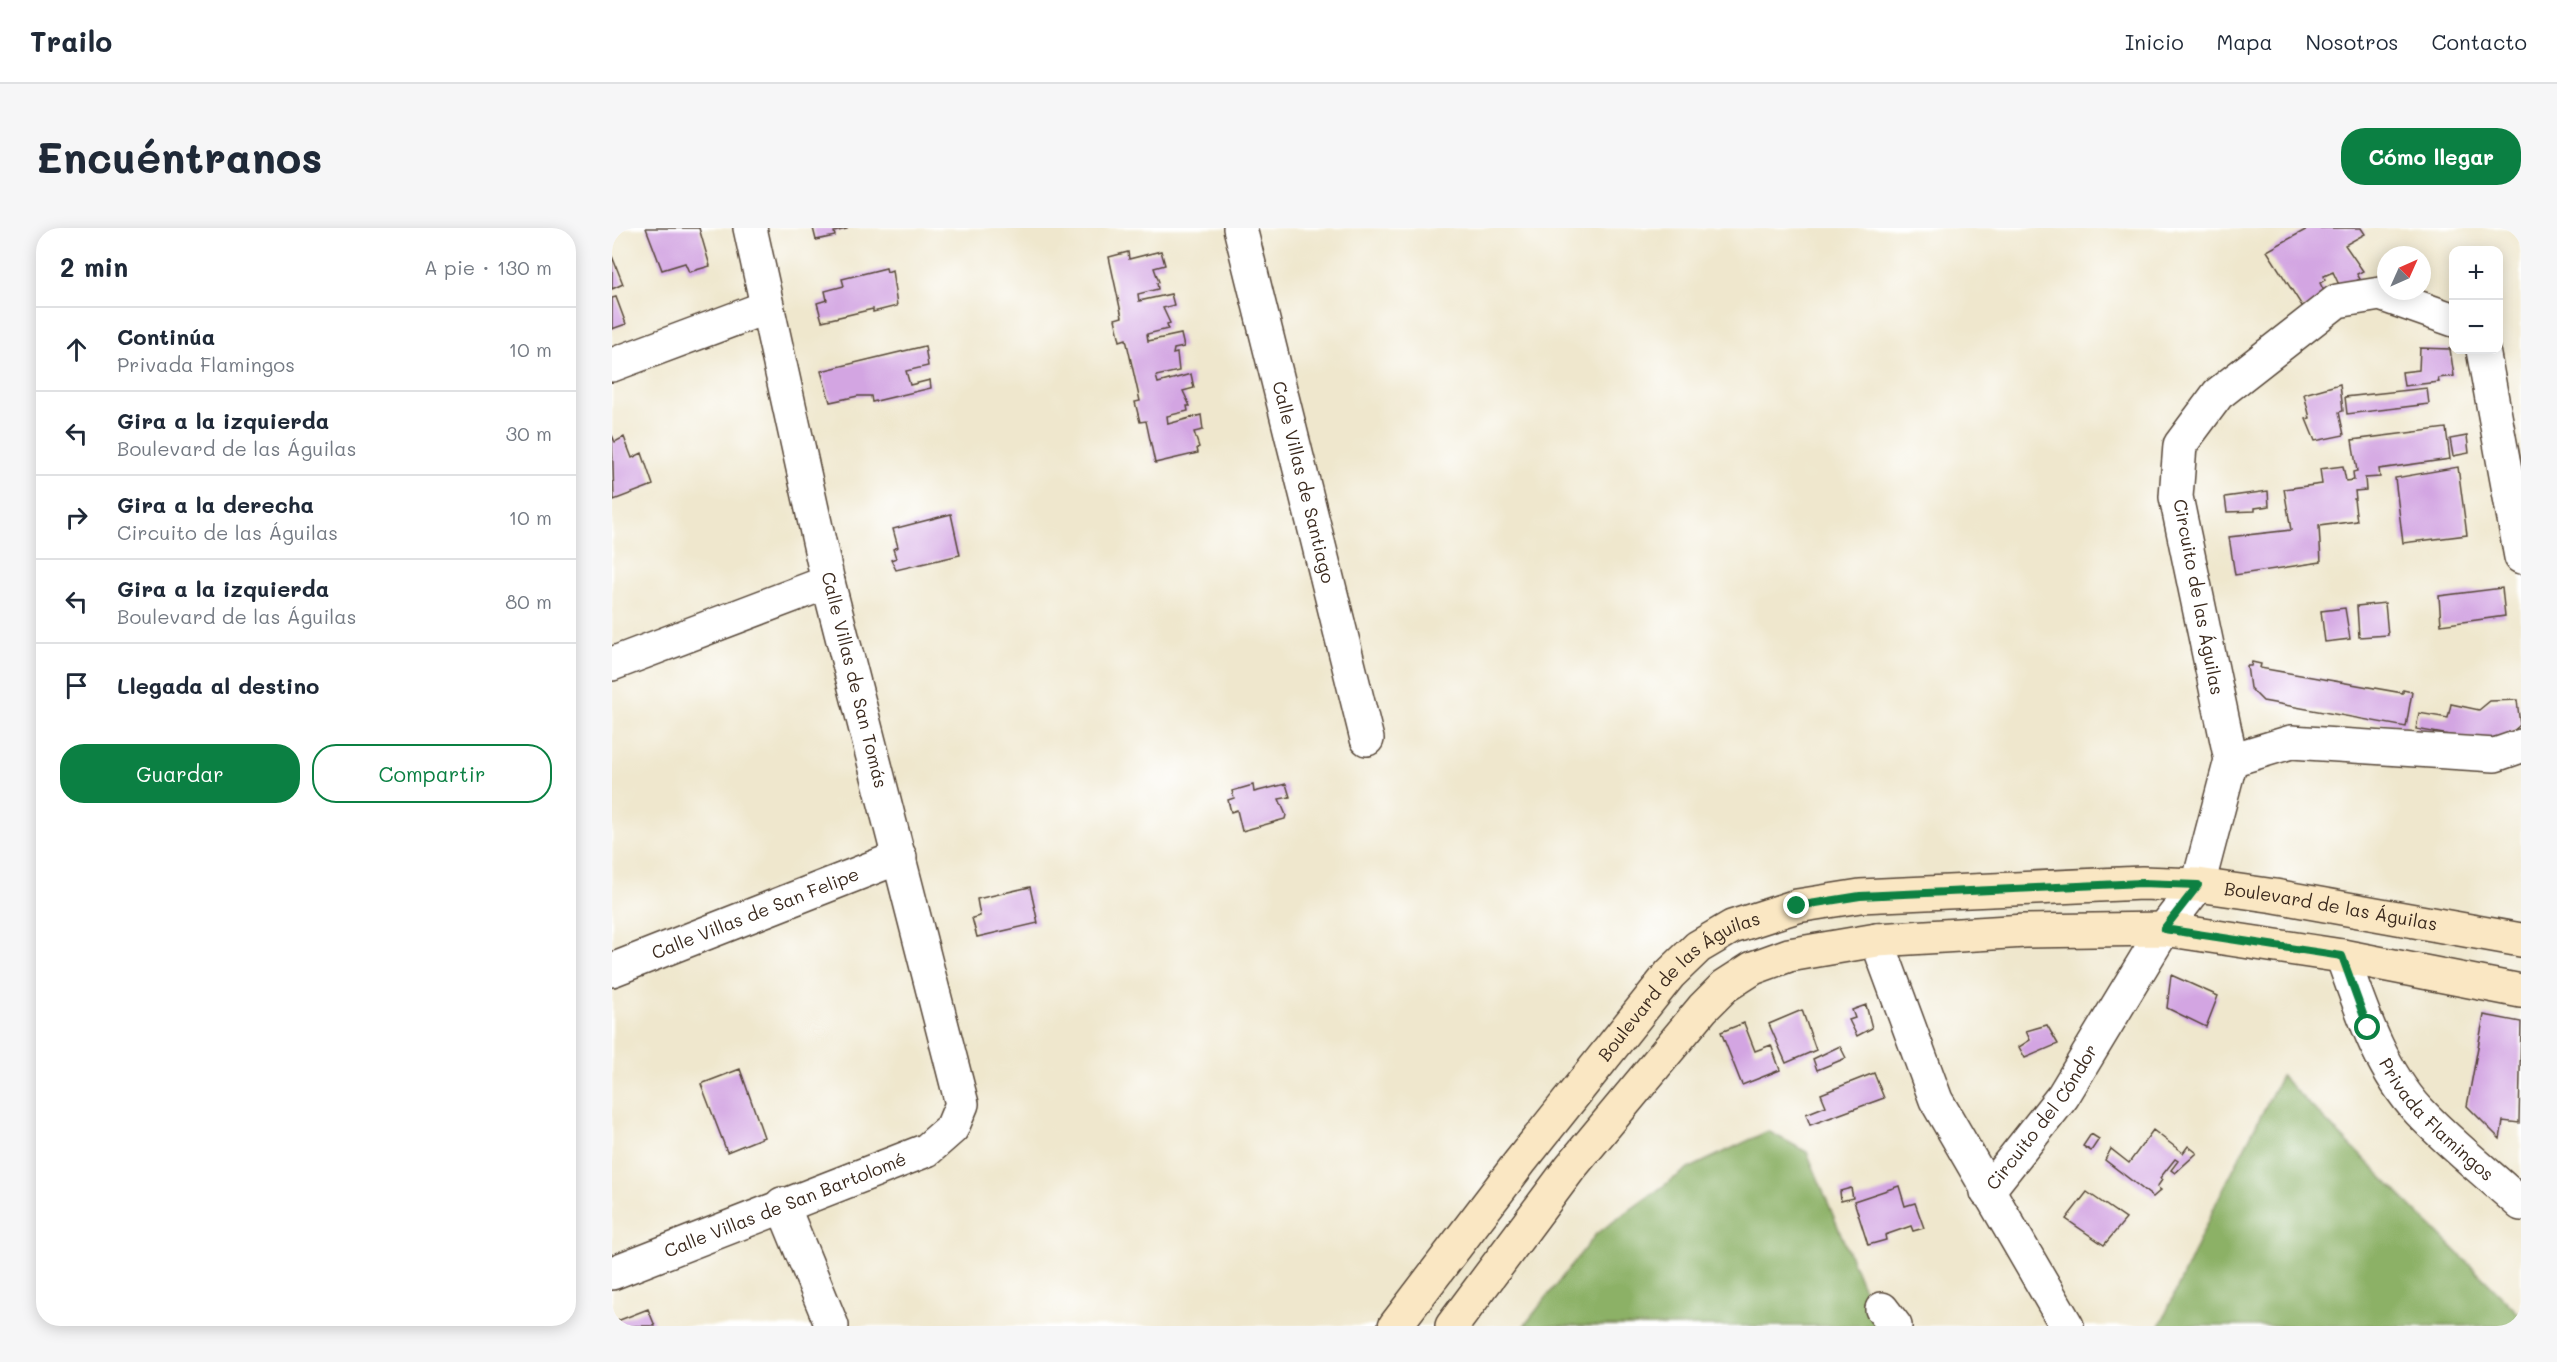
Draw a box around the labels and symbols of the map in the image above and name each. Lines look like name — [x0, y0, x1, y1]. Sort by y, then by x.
north arrow — [2377, 246, 2431, 300]
street label: Calle Villas de Santiago — [1268, 378, 1341, 586]
street label: Circuito de las Águilas — [2168, 497, 2230, 697]
street label: Calle Villas de San Tomás — [816, 569, 893, 790]
street label: Calle Villas de San Felipe — [648, 861, 862, 964]
street label: Boulevard de las Águilas — [2223, 876, 2439, 936]
route end — [1783, 892, 1809, 918]
street label: Boulevard de las Águilas — [1592, 906, 1763, 1066]
route start — [2354, 1014, 2380, 1040]
street label: Circuito del Cóndor — [1980, 1039, 2103, 1195]
street label: Privada Flamingos — [2374, 1054, 2499, 1186]
street label: Calle Villas de San Bartolomé — [660, 1146, 910, 1263]

